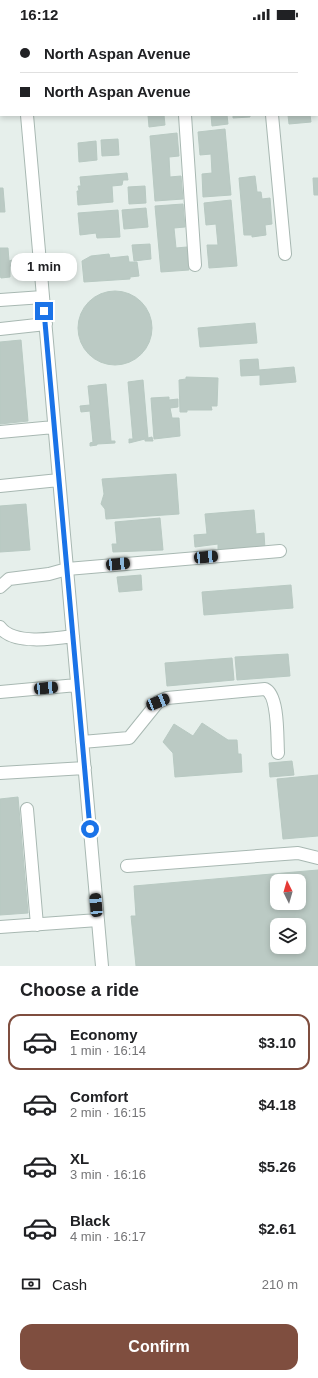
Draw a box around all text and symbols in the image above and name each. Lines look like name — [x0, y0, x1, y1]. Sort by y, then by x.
text: 16:12 — [20, 6, 58, 23]
text: North Aspan Avenue — [44, 45, 191, 62]
text: North Aspan Avenue — [44, 83, 191, 100]
callout: 1 min — [11, 253, 77, 281]
text: 1 min — [27, 259, 61, 274]
route end — [35, 302, 53, 320]
car — [194, 550, 218, 564]
car — [106, 557, 130, 571]
car — [34, 681, 58, 695]
car — [145, 692, 171, 712]
route start — [81, 820, 99, 838]
north arrow — [270, 874, 306, 910]
map controls — [270, 874, 306, 954]
car — [89, 893, 103, 917]
button: layers — [270, 918, 306, 954]
text: Choose a ride — [20, 980, 139, 1000]
icon: car — [22, 1024, 58, 1060]
text: Economy — [70, 1026, 138, 1043]
text: $3.10 — [258, 1034, 296, 1051]
text: 1 min · 16:14 — [70, 1043, 146, 1058]
icon: car — [22, 1086, 58, 1122]
text: Comfort — [70, 1088, 128, 1105]
text: $4.18 — [258, 1096, 296, 1113]
text: 2 min · 16:15 — [70, 1105, 146, 1120]
icon: car — [22, 1148, 58, 1184]
text: XL — [70, 1150, 89, 1167]
text: $5.26 — [258, 1158, 296, 1175]
text: 3 min · 16:16 — [70, 1167, 146, 1182]
icon: car — [22, 1210, 58, 1246]
text: Black — [70, 1212, 110, 1229]
text: $2.61 — [258, 1220, 296, 1237]
text: 4 min · 16:17 — [70, 1229, 146, 1244]
icon: cash — [20, 1273, 42, 1295]
text: Cash — [52, 1276, 87, 1293]
text: 210 m — [262, 1277, 298, 1292]
button: Confirm — [20, 1324, 298, 1370]

